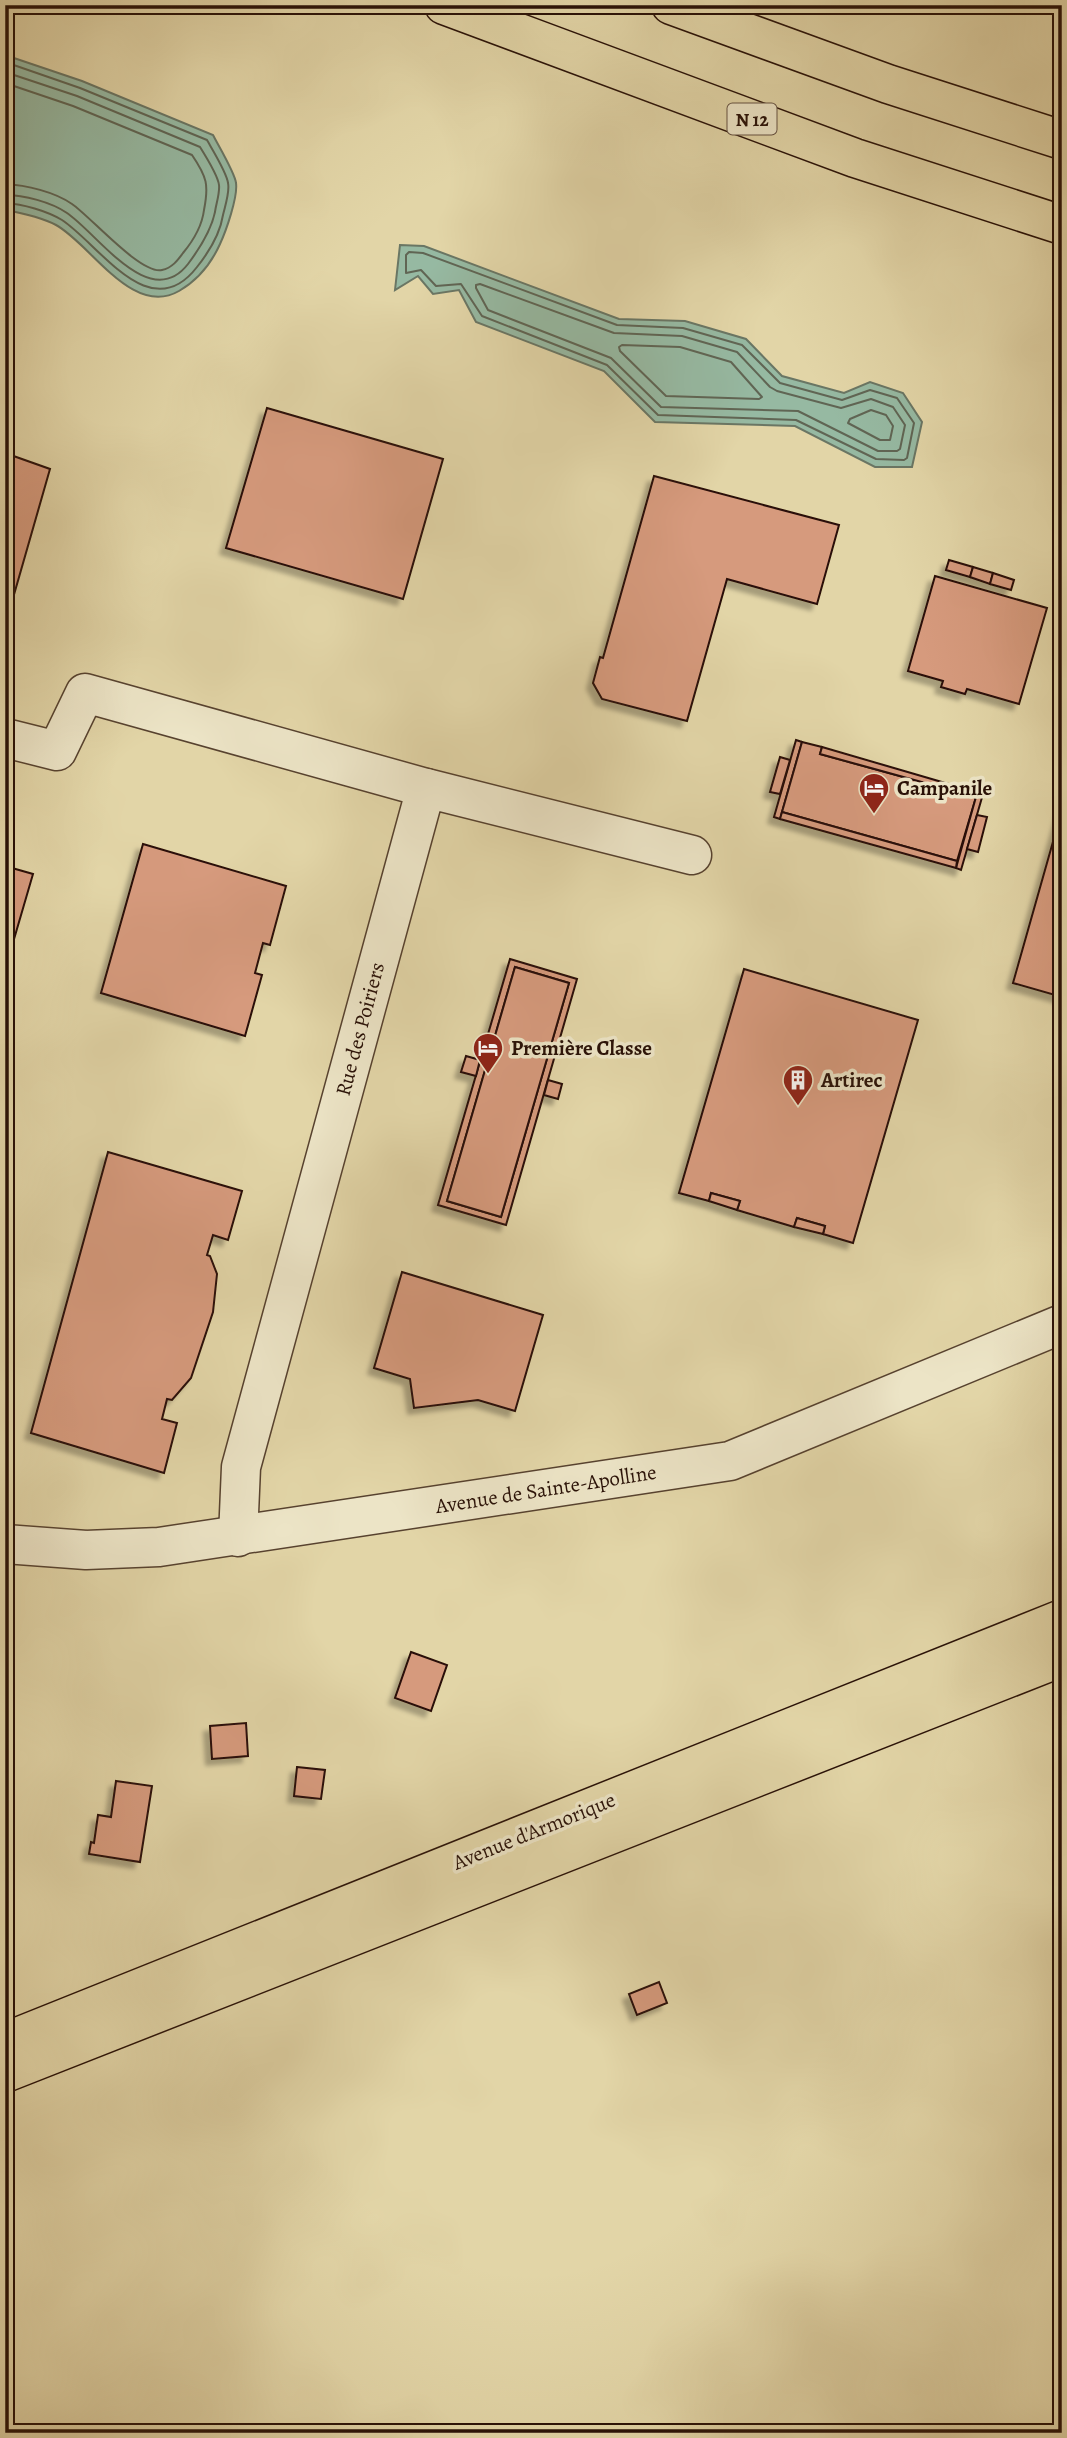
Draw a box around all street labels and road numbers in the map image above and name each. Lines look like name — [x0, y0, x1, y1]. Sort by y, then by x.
road number: N 12 — [728, 104, 776, 134]
street label: Rue des Poiriers — [329, 959, 391, 1099]
street label: Avenue de Sainte-Apolline — [433, 1458, 658, 1520]
street label: Avenue d'Armorique — [448, 1786, 619, 1877]

